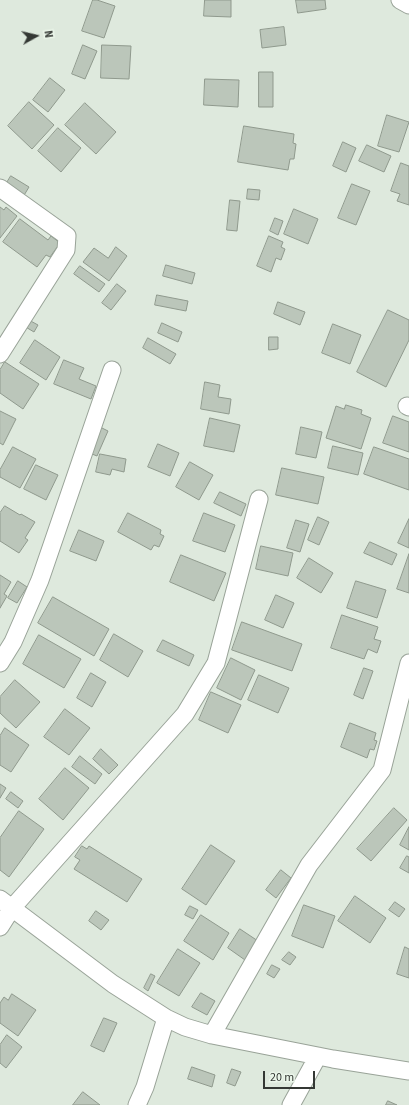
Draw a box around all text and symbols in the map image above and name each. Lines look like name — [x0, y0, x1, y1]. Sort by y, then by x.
north arrow — [16, 16, 56, 56]
text: N — [40, 30, 56, 39]
scale bar — [265, 1063, 317, 1089]
text: 20 m — [270, 1069, 294, 1086]

